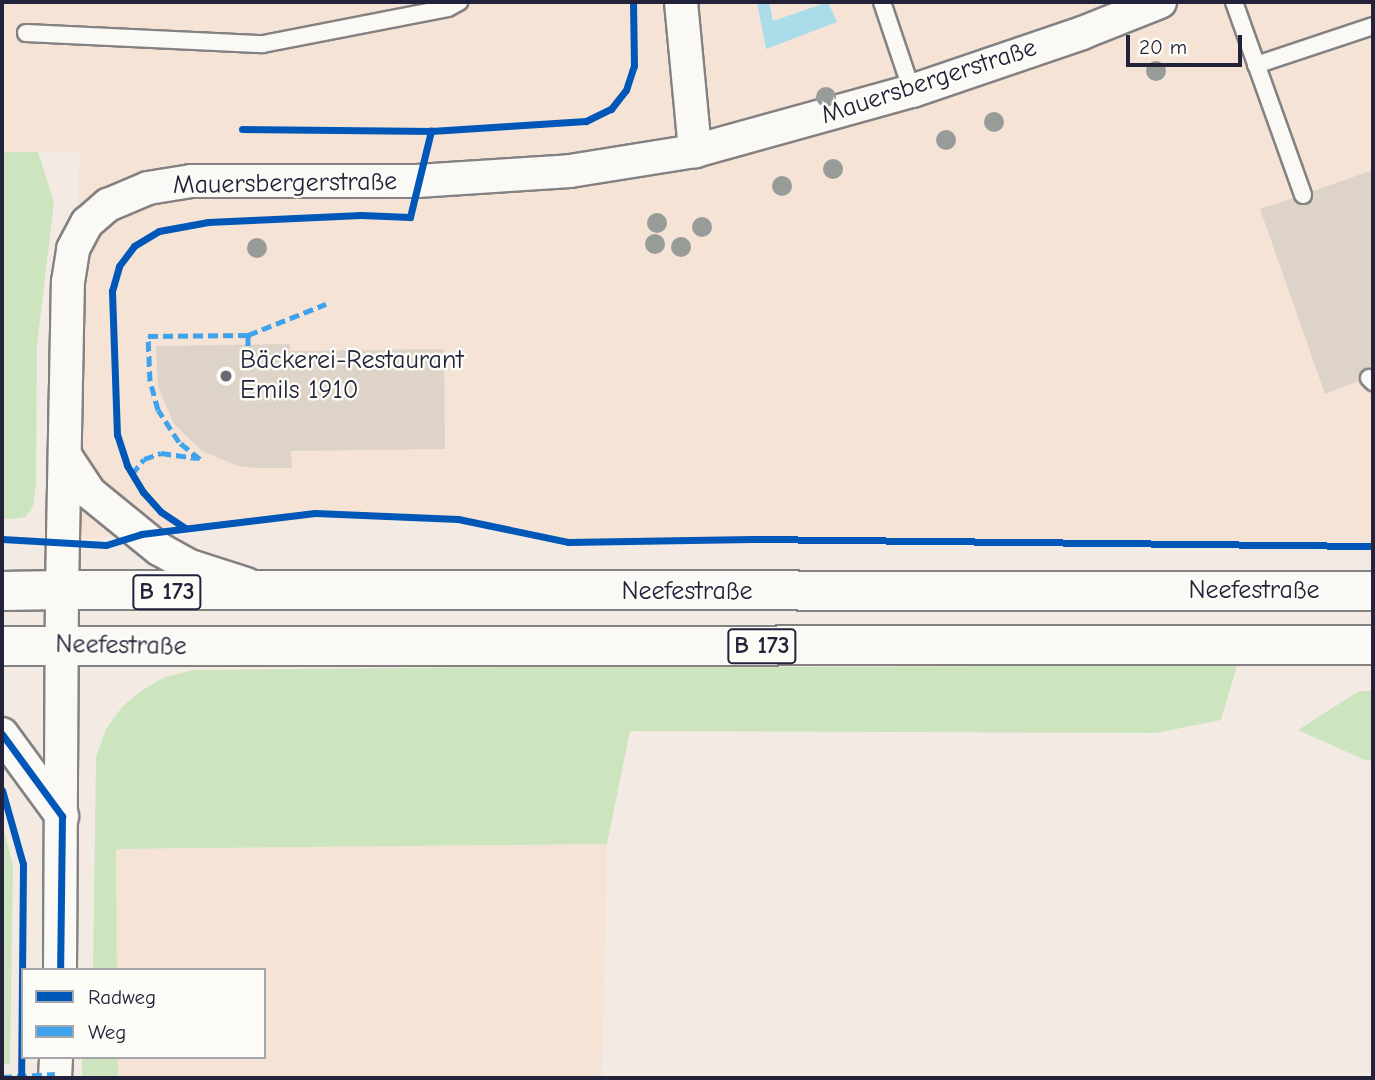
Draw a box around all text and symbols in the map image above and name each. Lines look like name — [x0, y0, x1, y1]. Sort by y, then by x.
scale bar — [1130, 21, 1246, 65]
street label: Mauersbergerstraße — [817, 32, 1041, 132]
text: 20 m — [1139, 35, 1187, 59]
street label: Mauersbergerstraße — [173, 166, 397, 202]
place label: Bäckerei-Restaurant Emils 1910 — [240, 345, 464, 406]
marker: Bäckerei-Restaurant Emils 1910 — [218, 368, 234, 384]
road number: B 173 — [132, 572, 202, 612]
street label: Neefestraße — [1188, 575, 1320, 607]
street label: Neefestraße — [621, 576, 753, 608]
road number: B 173 — [727, 626, 797, 666]
street label: Neefestraße — [55, 629, 187, 663]
legend — [21, 968, 266, 1059]
text: Radweg — [88, 985, 156, 1009]
text: Weg — [88, 1020, 126, 1044]

